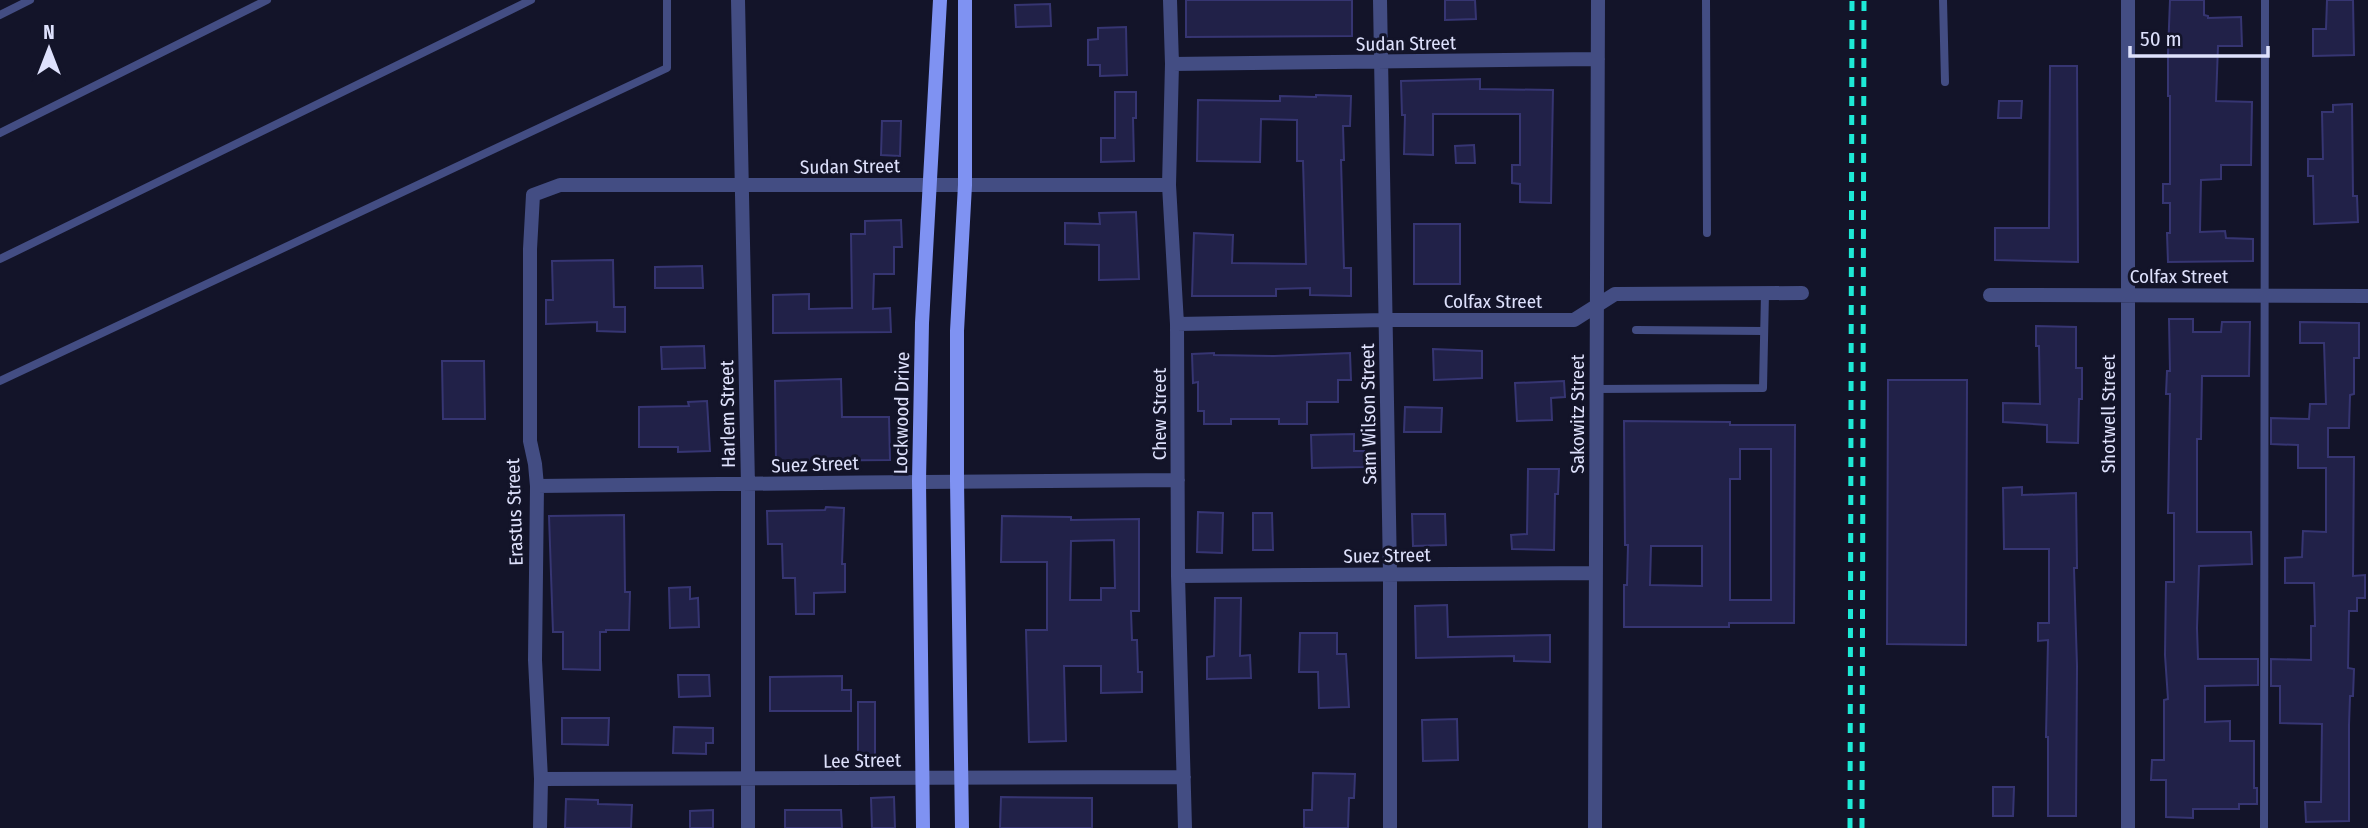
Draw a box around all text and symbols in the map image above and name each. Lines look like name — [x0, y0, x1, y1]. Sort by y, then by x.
north arrow — [14, 14, 84, 84]
scale bar — [2130, 14, 2268, 58]
text: N — [43, 21, 55, 44]
text: 50 m — [2140, 26, 2182, 52]
street label: Sudan Street — [1356, 31, 1457, 56]
street label: Sudan Street — [800, 154, 901, 179]
street label: Colfax Street — [2130, 265, 2229, 288]
street label: Colfax Street — [1444, 290, 1543, 313]
street label: Sam Wilson Street — [1356, 342, 1381, 485]
street label: Lockwood Drive — [889, 352, 914, 474]
street label: Sakowitz Street — [1566, 353, 1589, 474]
street label: Shotwell Street — [2097, 354, 2120, 473]
street label: Harlem Street — [715, 359, 740, 468]
street label: Chew Street — [1148, 367, 1171, 460]
street label: Suez Street — [771, 451, 860, 478]
street label: Erastus Street — [501, 457, 528, 566]
street label: Suez Street — [1343, 543, 1432, 568]
street label: Lee Street — [823, 748, 902, 773]

